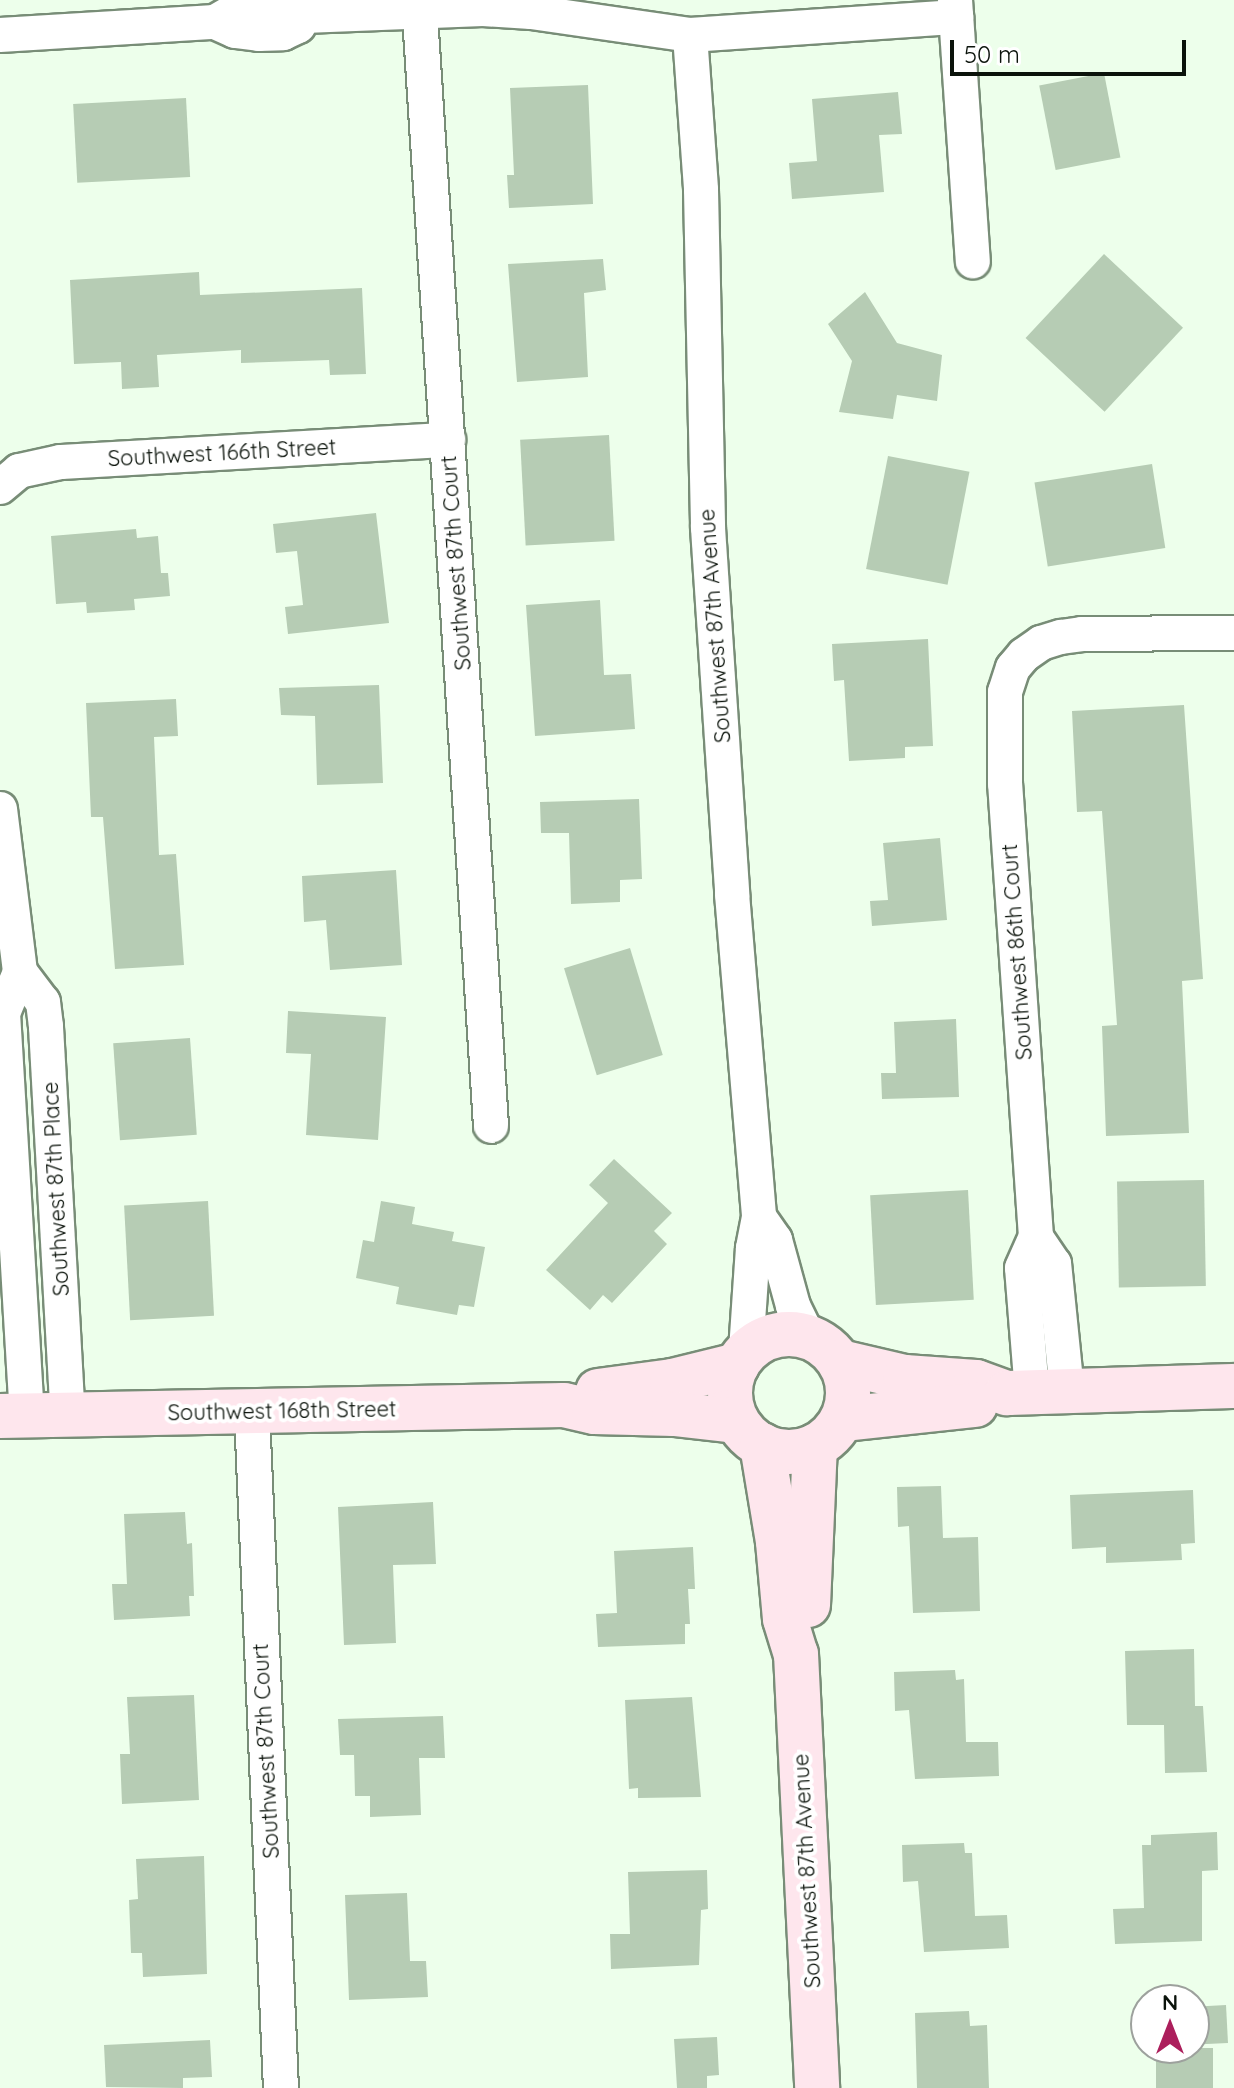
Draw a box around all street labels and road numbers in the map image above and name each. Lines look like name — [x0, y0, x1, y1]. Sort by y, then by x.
street label: Southwest 166th Street — [107, 434, 337, 472]
street label: Southwest 87th Court — [435, 455, 477, 671]
street label: Southwest 87th Avenue — [694, 508, 736, 744]
street label: Southwest 86th Court — [996, 843, 1038, 1061]
street label: Southwest 87th Place — [37, 1081, 75, 1297]
street label: Southwest 168th Street — [167, 1396, 397, 1426]
street label: Southwest 87th Court — [247, 1643, 285, 1859]
street label: Southwest 87th Avenue — [788, 1753, 826, 1989]

